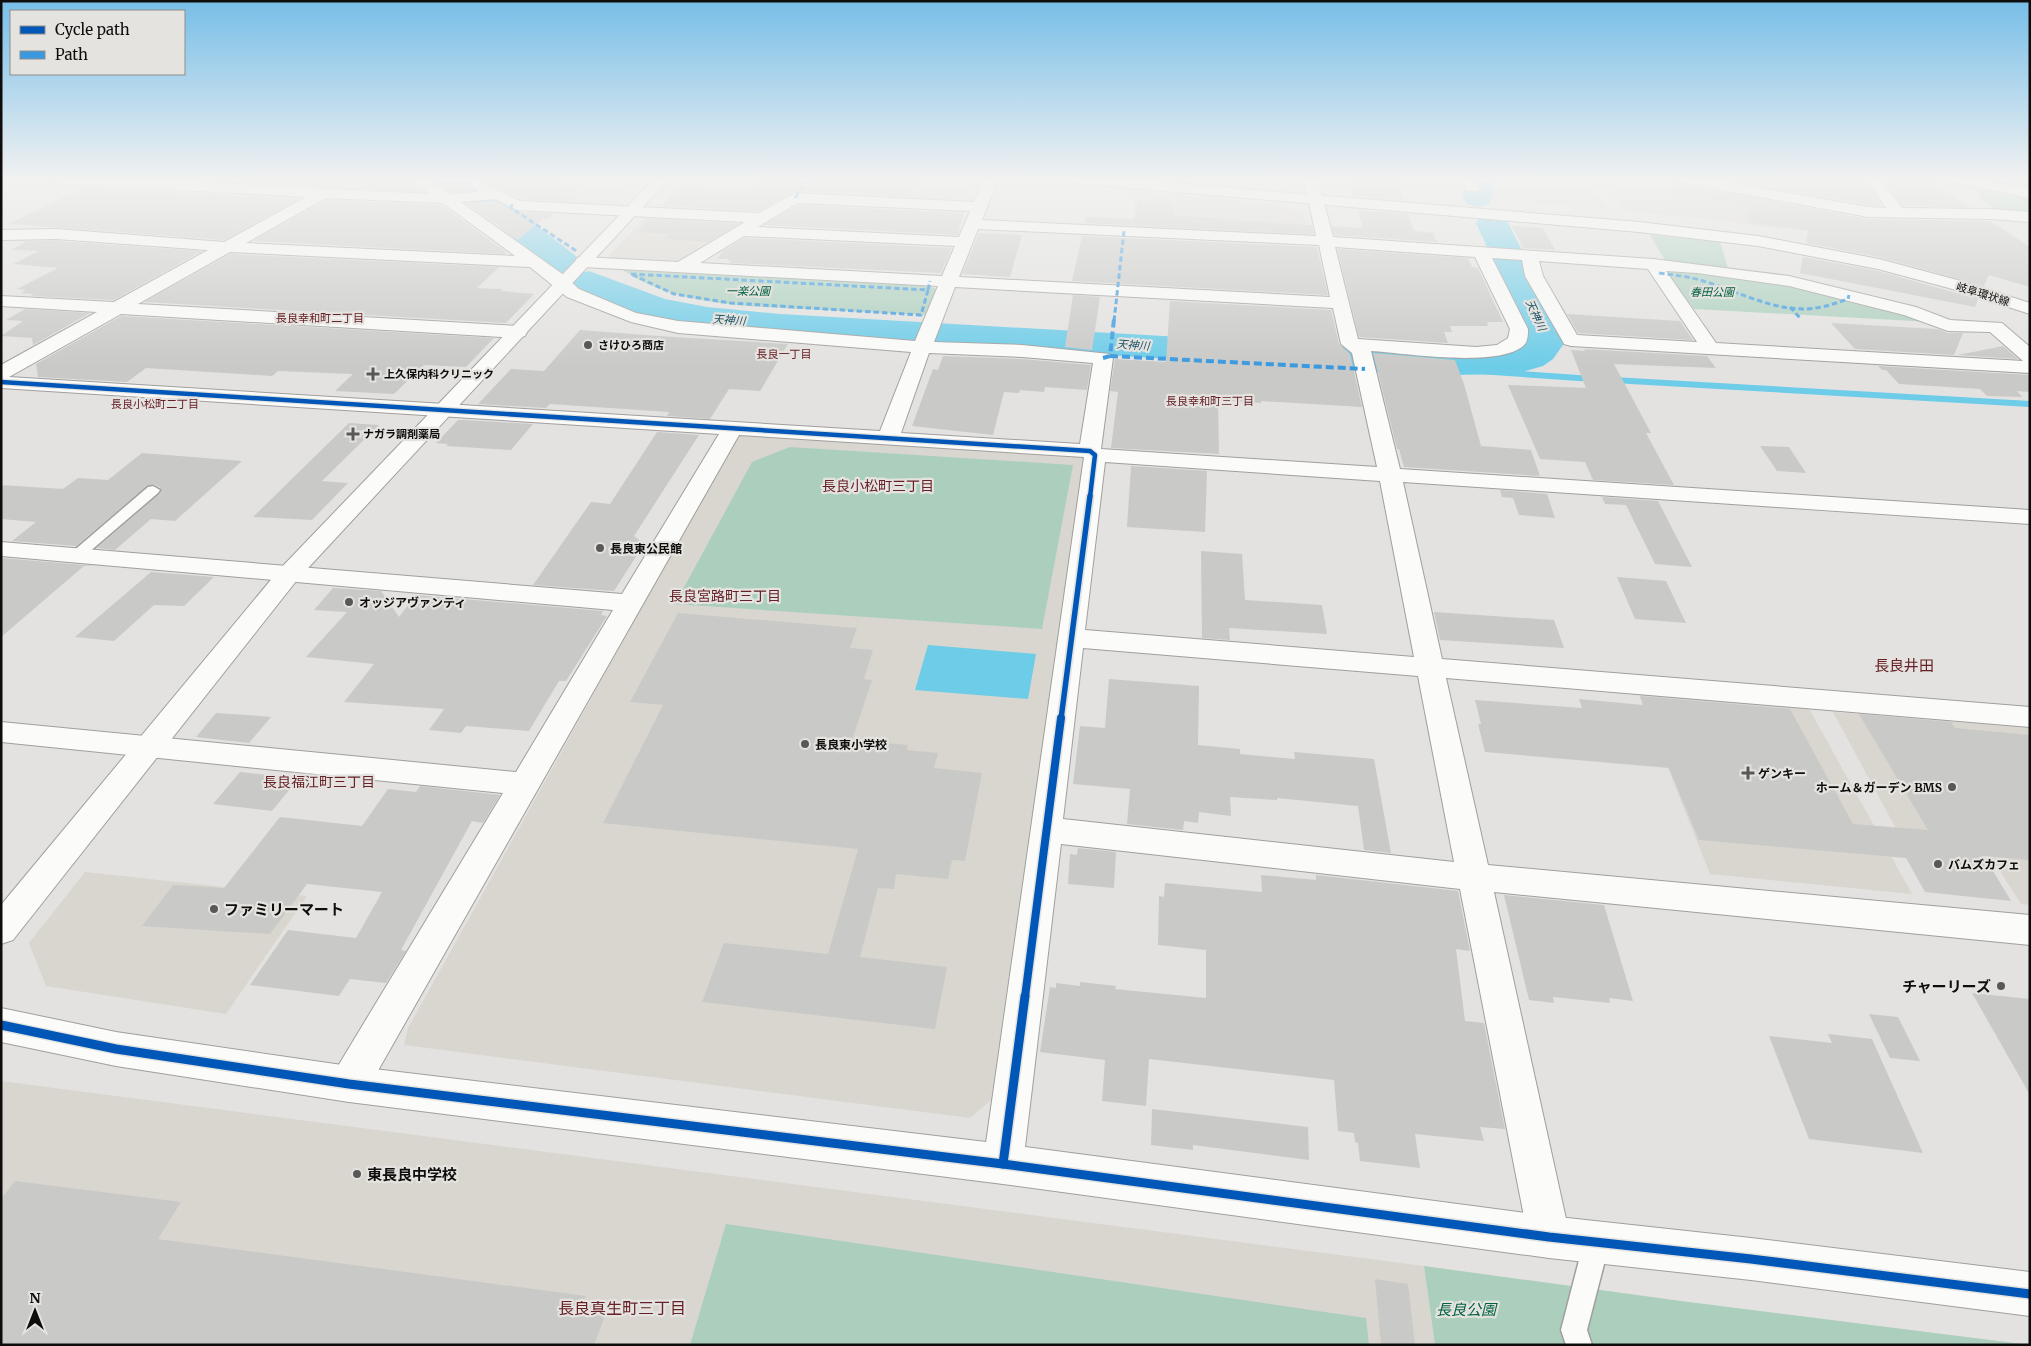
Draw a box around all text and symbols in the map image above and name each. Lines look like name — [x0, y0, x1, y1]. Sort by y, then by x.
legend — [10, 10, 185, 75]
text: Cycle path — [55, 20, 130, 39]
text: Path — [55, 45, 88, 64]
street label: 岐阜環状線 — [1955, 279, 2011, 309]
park label: 一楽公園 — [726, 284, 772, 298]
park label: 春田公園 — [1690, 285, 1736, 299]
water label: 天神川 — [1523, 297, 1550, 334]
district label: 長良幸和町二丁目 — [276, 311, 364, 325]
water label: 天神川 — [712, 312, 747, 328]
water label: 天神川 — [1116, 337, 1151, 353]
place label: さけひろ商店 — [598, 338, 664, 352]
marker: さけひろ商店 — [582, 339, 594, 351]
district label: 長良一丁目 — [757, 347, 812, 361]
marker: 上久保内科クリニック — [366, 367, 380, 381]
place label: 上久保内科クリニック — [384, 367, 494, 381]
district label: 長良幸和町三丁目 — [1166, 394, 1254, 408]
district label: 長良小松町二丁目 — [111, 397, 199, 411]
place label: ナガラ調剤薬局 — [363, 427, 440, 441]
marker: ナガラ調剤薬局 — [347, 428, 359, 440]
district label: 長良小松町三丁目 — [822, 477, 934, 495]
place label: 長良東公民館 — [610, 541, 682, 556]
marker: 長良東公民館 — [594, 542, 606, 554]
district label: 長良宮路町三丁目 — [669, 587, 781, 605]
place label: オッジアヴァンティ — [359, 595, 466, 610]
marker: オッジアヴァンティ — [343, 596, 355, 608]
district label: 長良井田 — [1874, 656, 1934, 675]
place label: 長良東小学校 — [815, 737, 887, 752]
marker: 長良東小学校 — [799, 738, 811, 750]
place label: ゲンキー — [1758, 766, 1806, 781]
marker: ゲンキー — [1742, 767, 1754, 779]
district label: 長良福江町三丁目 — [263, 773, 375, 791]
place label: ホーム＆ガーデン BMS — [1816, 780, 1942, 795]
marker: ホーム＆ガーデン BMS — [1946, 781, 1958, 793]
place label: バムズカフェ — [1948, 857, 2020, 872]
marker: バムズカフェ — [1932, 858, 1944, 870]
place label: ファミリーマート — [224, 900, 344, 919]
marker: ファミリーマート — [208, 903, 220, 915]
place label: チャーリーズ — [1902, 977, 1991, 996]
marker: チャーリーズ — [1995, 980, 2007, 992]
place label: 東長良中学校 — [367, 1165, 457, 1184]
marker: 東長良中学校 — [351, 1168, 363, 1180]
north arrow — [10, 1286, 60, 1336]
text: N — [29, 1289, 41, 1307]
district label: 長良真生町三丁目 — [558, 1298, 686, 1318]
park label: 長良公園 — [1436, 1300, 1498, 1319]

